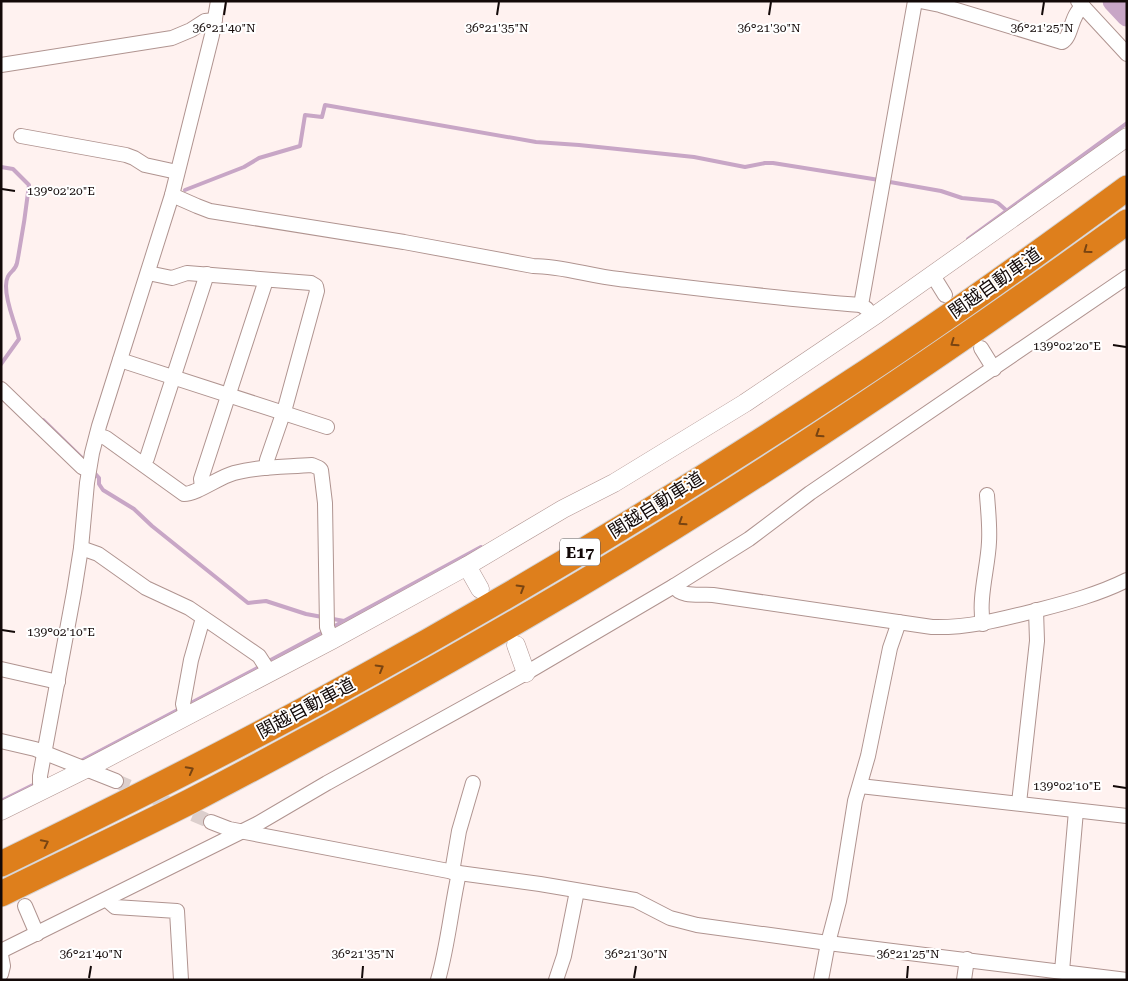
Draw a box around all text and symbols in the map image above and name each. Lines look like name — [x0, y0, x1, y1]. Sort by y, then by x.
text: 36°21'40"N — [192, 21, 256, 35]
text: 36°21'35"N — [465, 21, 529, 35]
text: 36°21'30"N — [737, 21, 801, 35]
text: 36°21'25"N — [1010, 21, 1074, 35]
text: 139°02'20"E — [27, 184, 95, 198]
street label: 関越自動車道 — [944, 243, 1045, 322]
one-way arrow — [1083, 244, 1093, 253]
one-way arrow — [950, 337, 960, 346]
text: 139°02'20"E — [1033, 339, 1101, 353]
one-way arrow — [816, 428, 825, 437]
street label: 関越自動車道 — [604, 467, 707, 542]
one-way arrow — [679, 515, 688, 525]
road number: E17 — [560, 538, 600, 566]
one-way arrow — [515, 584, 524, 594]
text: 139°02'10"E — [27, 625, 95, 639]
one-way arrow — [374, 664, 383, 674]
street label: 関越自動車道 — [253, 673, 358, 742]
one-way arrow — [185, 766, 194, 776]
text: 139°02'10"E — [1033, 779, 1101, 793]
one-way arrow — [40, 838, 49, 849]
text: 36°21'40"N — [59, 947, 123, 961]
text: 36°21'35"N — [331, 947, 395, 961]
text: 36°21'30"N — [604, 947, 668, 961]
text: 36°21'25"N — [876, 947, 940, 961]

